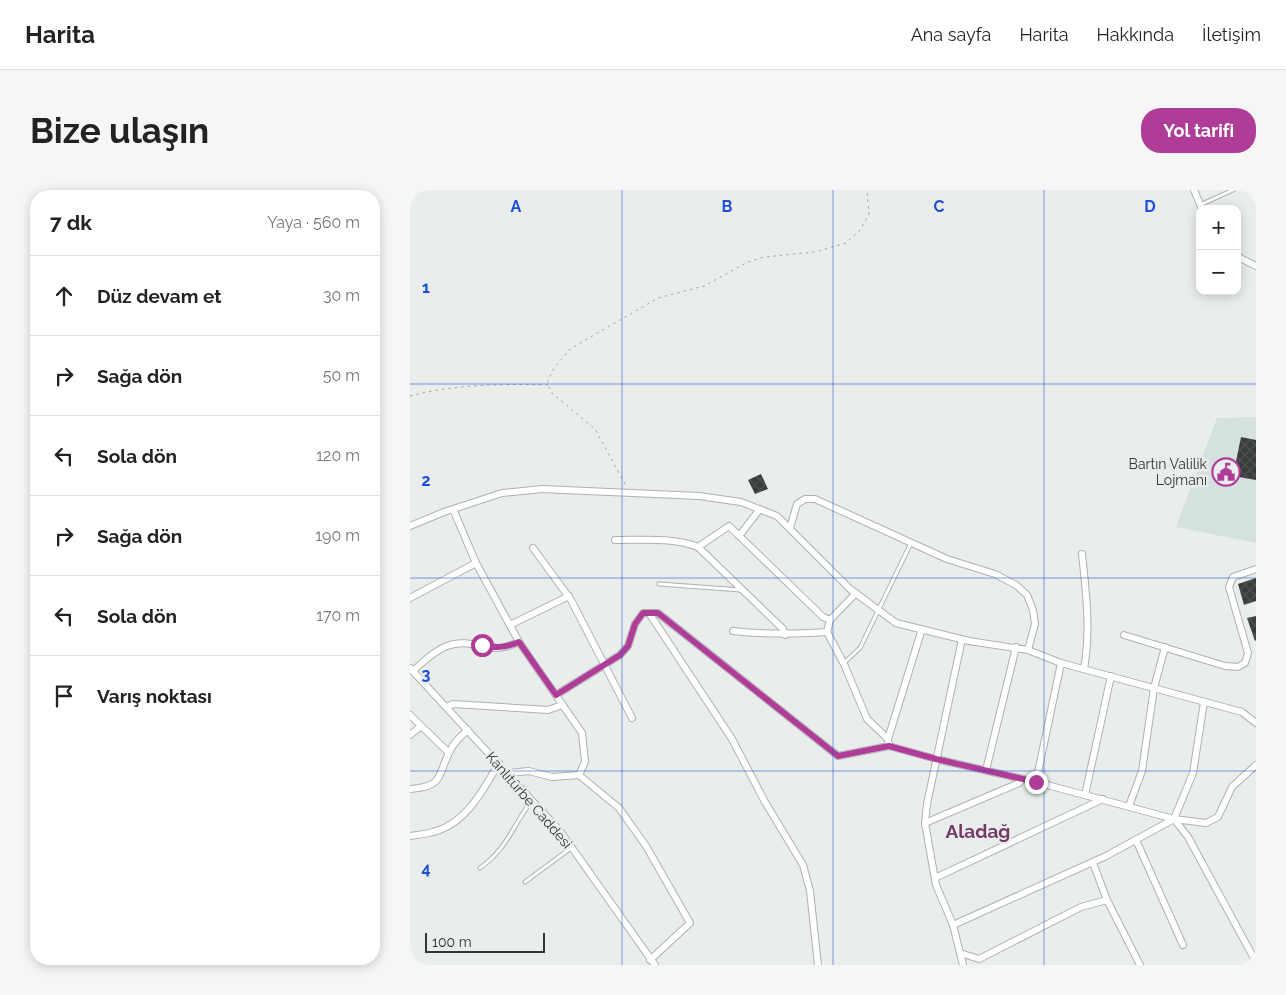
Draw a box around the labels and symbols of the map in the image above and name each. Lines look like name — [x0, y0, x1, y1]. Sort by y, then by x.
text: A — [511, 197, 522, 216]
text: B — [722, 197, 733, 216]
text: C — [934, 197, 945, 216]
text: D — [1144, 197, 1156, 216]
text: 1 — [422, 278, 430, 297]
place label: Bartın Valilik Lojmanı — [1129, 456, 1208, 488]
public building icon: Bartın Valilik Lojmanı — [1211, 457, 1241, 487]
text: 2 — [421, 471, 431, 490]
route start — [471, 634, 494, 657]
text: 3 — [422, 665, 431, 684]
street label: Kanlıtürbe Caddesi — [483, 748, 575, 852]
route end — [1025, 771, 1048, 794]
district label: Aladağ — [946, 820, 1010, 842]
text: 4 — [421, 859, 431, 878]
scale bar — [425, 930, 545, 953]

